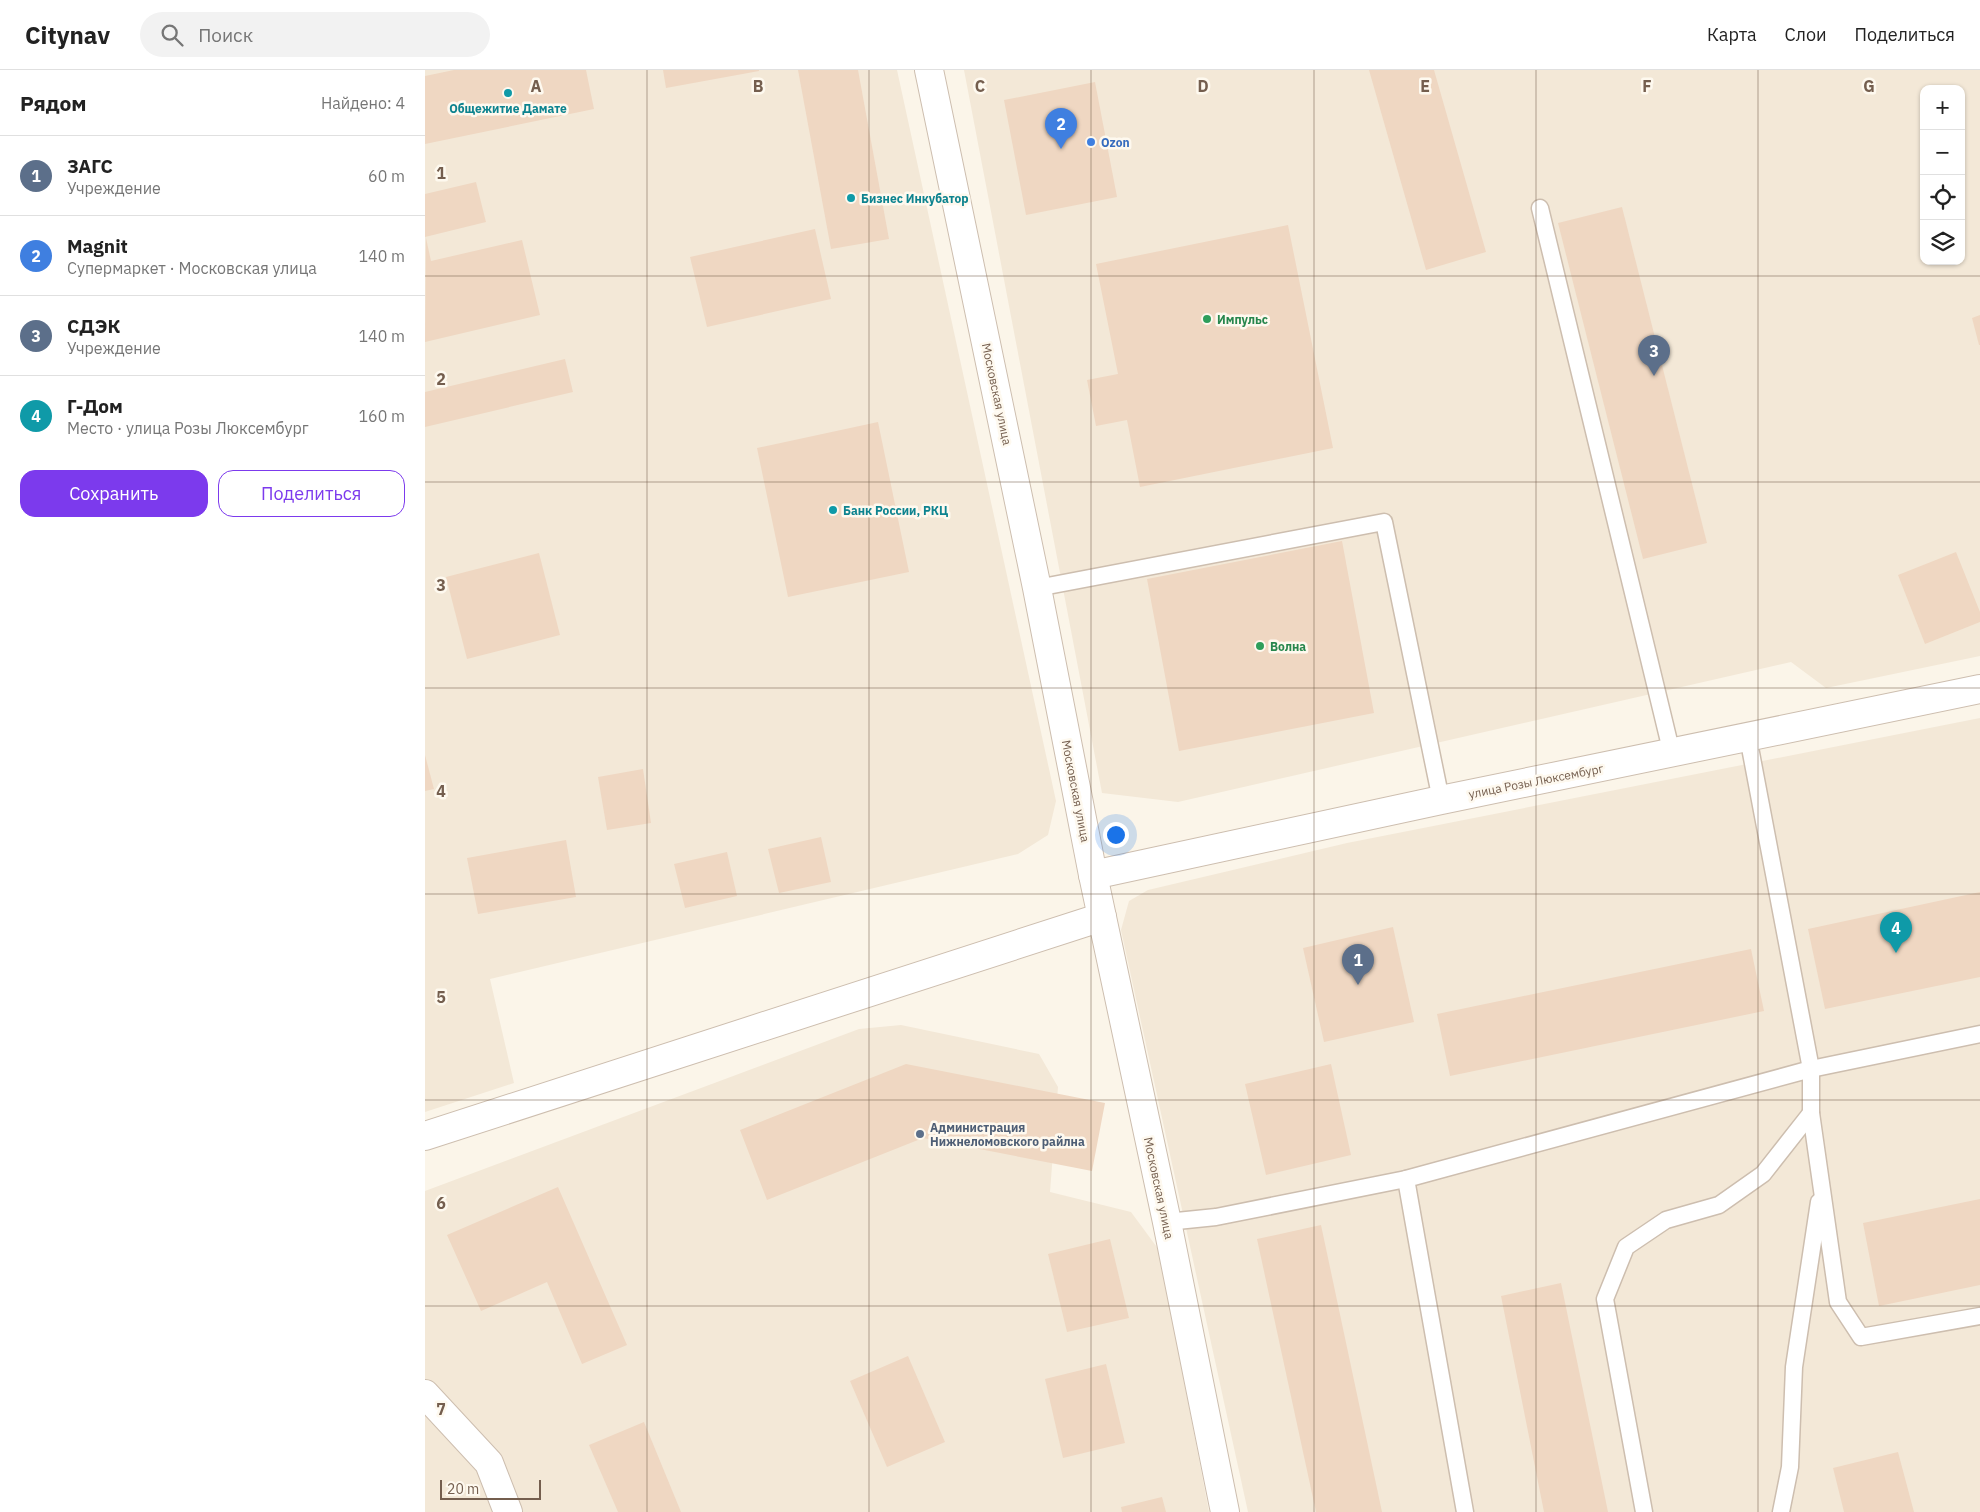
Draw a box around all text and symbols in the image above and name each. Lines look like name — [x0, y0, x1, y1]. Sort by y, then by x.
search box — [140, 12, 490, 57]
text: Citynav — [25, 19, 110, 51]
icon: search — [158, 21, 186, 49]
text: Поиск — [198, 23, 253, 47]
text: Карта — [1707, 23, 1757, 46]
text: Слои — [1785, 23, 1827, 46]
text: Поделиться — [1855, 23, 1955, 46]
text: A — [531, 76, 542, 96]
text: B — [753, 76, 764, 96]
text: C — [975, 76, 985, 96]
text: D — [1197, 76, 1209, 96]
text: E — [1420, 76, 1430, 96]
text: F — [1642, 76, 1652, 96]
text: G — [1863, 76, 1875, 96]
map controls — [1920, 85, 1965, 265]
button: + — [1920, 85, 1965, 130]
marker: Общежитие Дамате — [502, 87, 514, 99]
text: Рядом — [20, 89, 87, 117]
text: Найдено: 4 — [321, 93, 405, 113]
place label: Общежитие Дамате — [449, 101, 567, 116]
pin: 2 — [1045, 108, 1077, 149]
button: − — [1920, 130, 1965, 175]
place label: Ozon — [1101, 135, 1130, 150]
marker: Ozon — [1085, 136, 1097, 148]
text: ЗАГС — [67, 154, 113, 178]
text: 1 — [436, 163, 446, 183]
text: 1 — [31, 166, 41, 186]
text: 60 m — [368, 166, 405, 186]
button: locate — [1920, 175, 1965, 220]
text: Учреждение — [67, 178, 161, 198]
place label: Бизнес Инкубатор — [861, 191, 969, 206]
marker: Бизнес Инкубатор — [845, 192, 857, 204]
button: layers — [1920, 220, 1965, 265]
text: Magnit — [67, 234, 128, 258]
text: 2 — [31, 246, 41, 266]
text: 140 m — [358, 246, 405, 266]
text: Супермаркет · Московская улица — [67, 258, 317, 278]
place label: Импульс — [1217, 312, 1268, 327]
marker: Импульс — [1201, 313, 1213, 325]
text: СДЭК — [67, 314, 120, 338]
text: 3 — [31, 326, 41, 346]
text: 140 m — [358, 326, 405, 346]
pin: 3 — [1638, 335, 1670, 376]
text: Учреждение — [67, 338, 161, 358]
street label: Московская улица — [979, 342, 1015, 447]
text: 2 — [436, 369, 446, 389]
text: Г-Дом — [67, 394, 123, 418]
text: 4 — [31, 406, 41, 426]
text: 160 m — [358, 406, 405, 426]
text: Место · улица Розы Люксембург — [67, 418, 309, 438]
button: Сохранить — [20, 470, 208, 517]
button: Поделиться — [218, 470, 405, 517]
place label: Банк России, РКЦ — [843, 503, 948, 518]
marker: Банк России, РКЦ — [827, 504, 839, 516]
text: 3 — [436, 575, 446, 595]
place label: Волна — [1270, 639, 1306, 654]
marker: Волна — [1254, 640, 1266, 652]
street label: Московская улица — [1059, 739, 1093, 844]
street label: улица Розы Люксембург — [1467, 761, 1605, 801]
text: 4 — [436, 781, 446, 801]
your location — [1103, 822, 1129, 848]
pin: 4 — [1880, 912, 1912, 953]
pin: 1 — [1342, 944, 1374, 985]
text: 5 — [436, 987, 446, 1007]
place label: Администрация Нижнеломовского райлна — [930, 1120, 1085, 1149]
marker: Администрация Нижнеломовского райлна — [914, 1128, 926, 1140]
street label: Московская улица — [1141, 1136, 1177, 1241]
text: 6 — [436, 1193, 446, 1213]
text: 7 — [436, 1399, 446, 1419]
scale bar — [440, 1477, 541, 1500]
text: 20 m — [447, 1480, 479, 1498]

